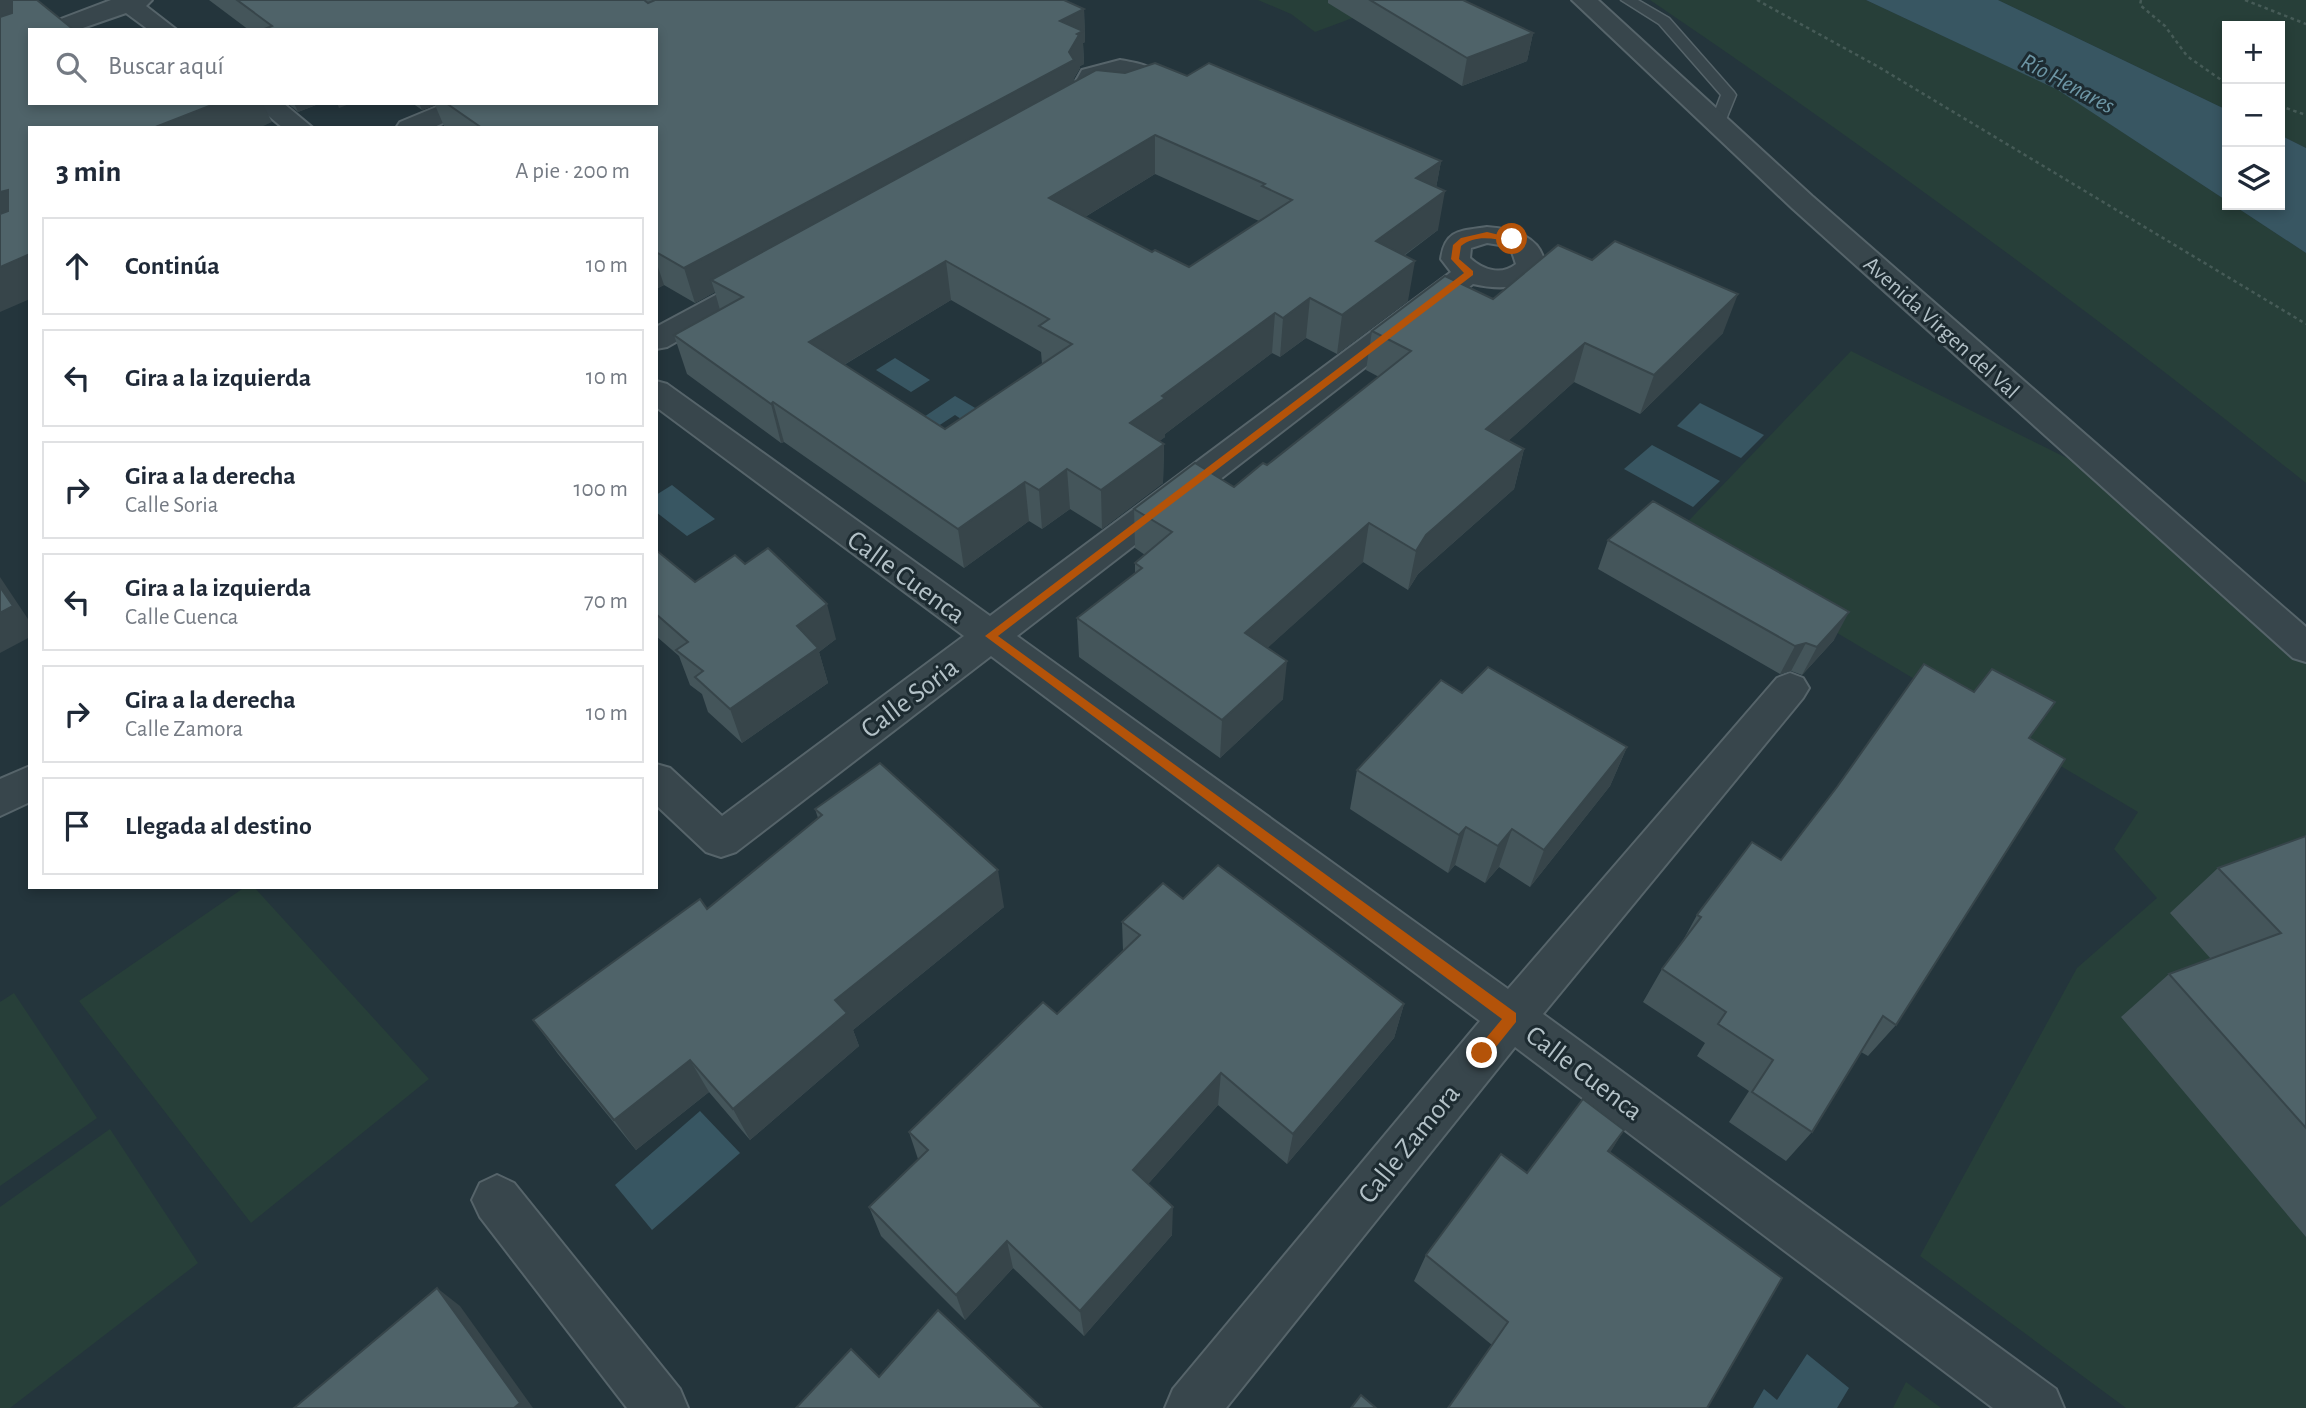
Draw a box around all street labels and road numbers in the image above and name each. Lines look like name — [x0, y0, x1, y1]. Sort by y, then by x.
street label: Avenida Virgen del Val — [1859, 253, 2023, 404]
street label: Calle Cuenca — [842, 526, 970, 630]
street label: Calle Soria — [856, 653, 964, 744]
street label: Calle Cuenca — [1520, 1021, 1647, 1126]
street label: Calle Zamora — [1353, 1080, 1466, 1209]

